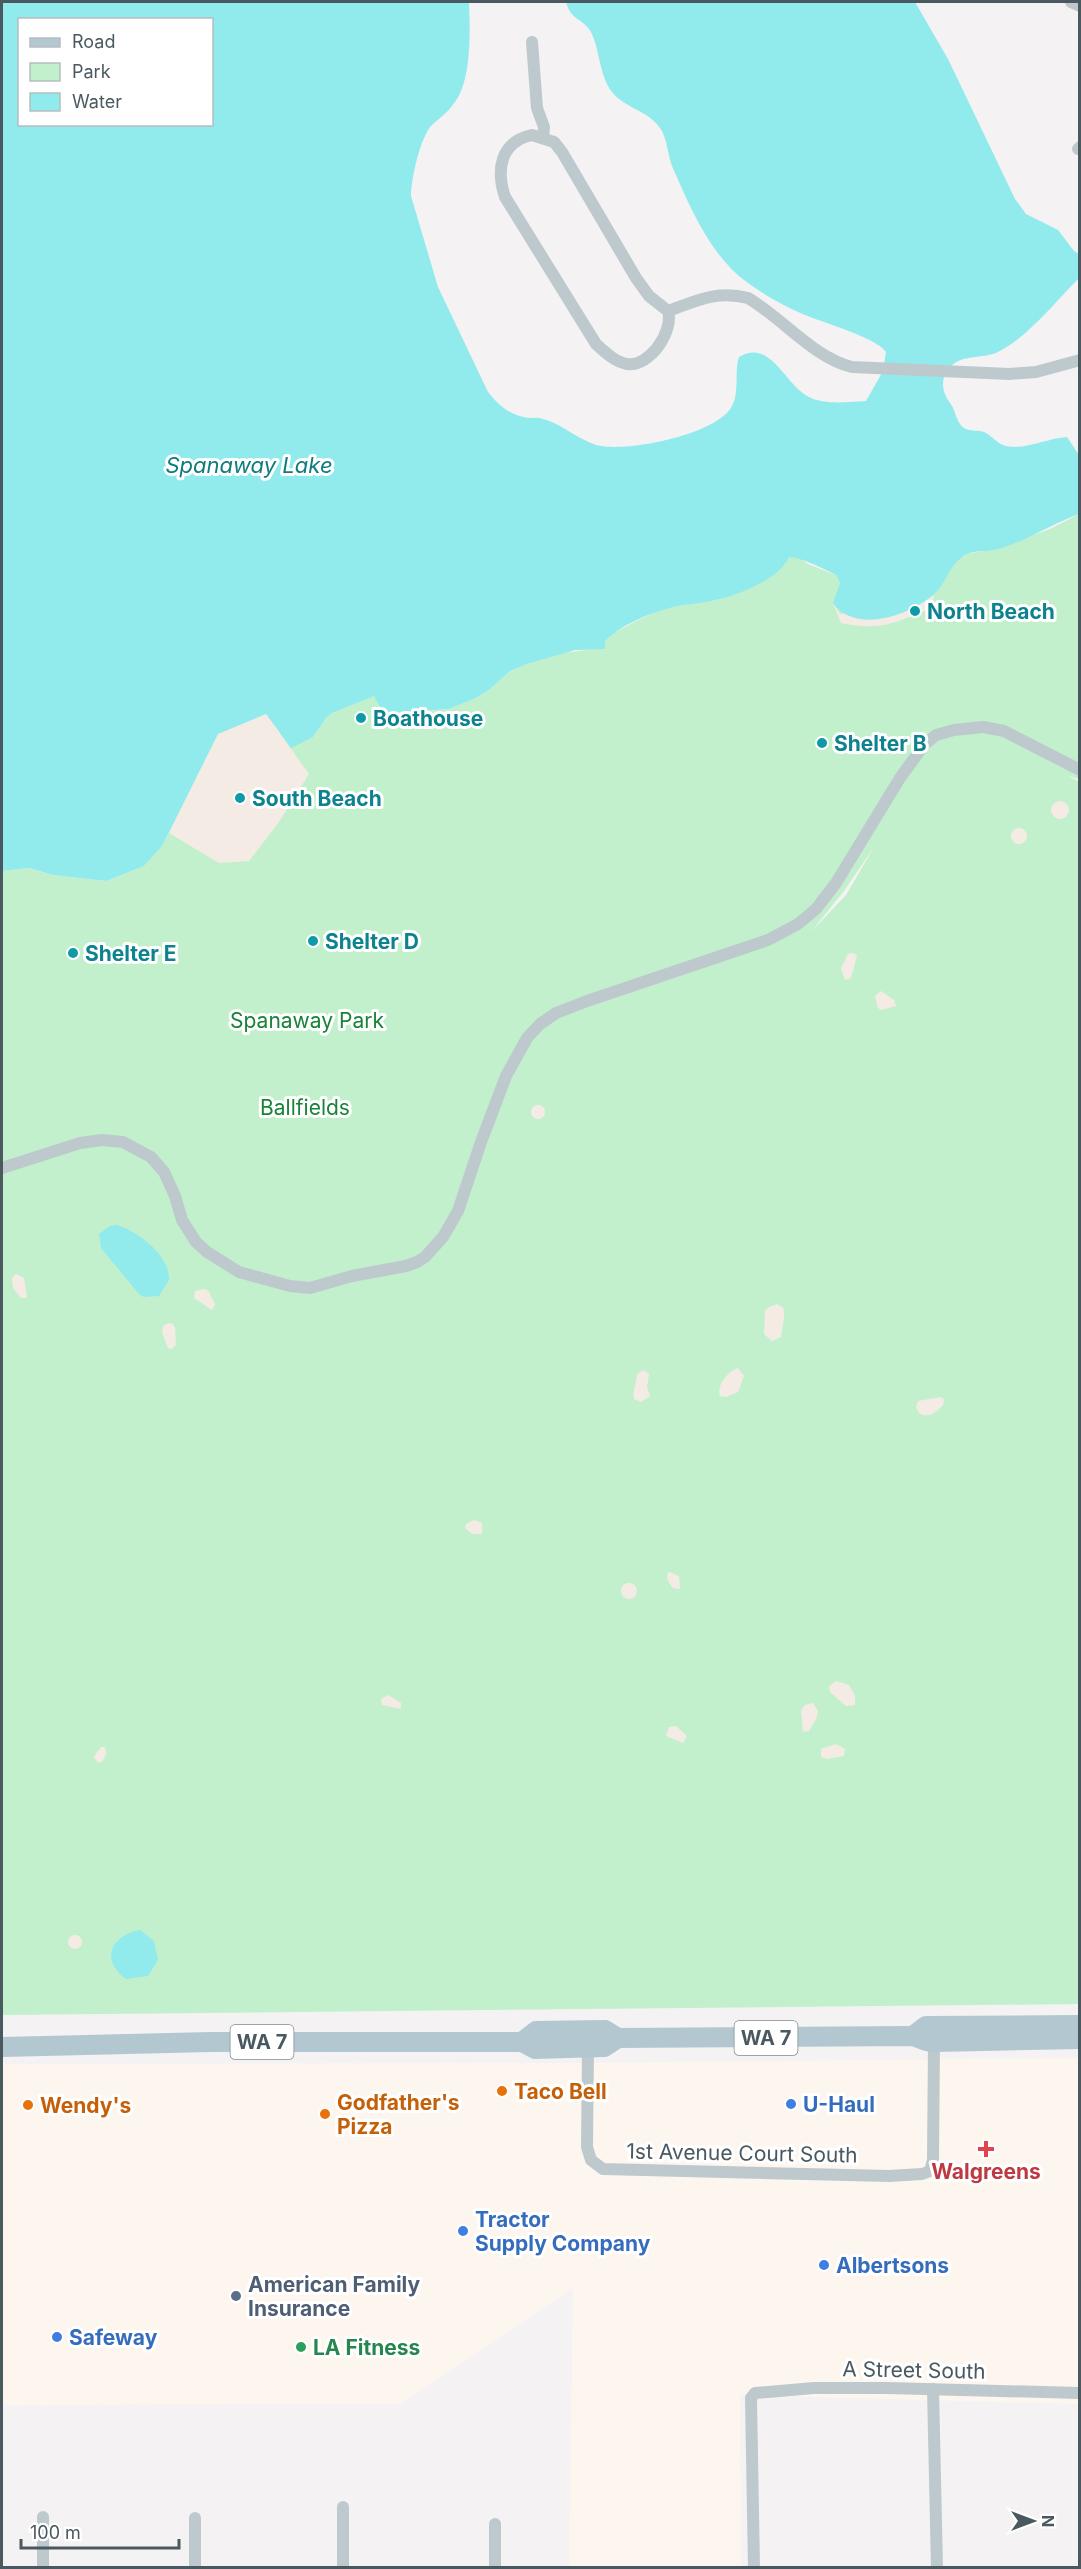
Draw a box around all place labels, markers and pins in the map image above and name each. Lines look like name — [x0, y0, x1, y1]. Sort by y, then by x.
place label: North Beach — [927, 599, 1055, 624]
marker: North Beach — [908, 604, 922, 618]
place label: Boathouse — [373, 706, 483, 731]
marker: Boathouse — [354, 711, 368, 725]
place label: Shelter B — [834, 731, 927, 756]
marker: Shelter B — [815, 736, 829, 750]
place label: South Beach — [252, 786, 382, 811]
marker: South Beach — [233, 791, 247, 805]
place label: Shelter D — [325, 929, 419, 954]
marker: Shelter D — [306, 934, 320, 948]
place label: Shelter E — [85, 941, 177, 966]
marker: Shelter E — [66, 946, 80, 960]
place label: Taco Bell — [514, 2079, 607, 2104]
marker: Taco Bell — [495, 2084, 509, 2098]
place label: Godfather's Pizza — [337, 2090, 460, 2139]
place label: U-Haul — [803, 2092, 875, 2117]
place label: Wendy's — [40, 2093, 131, 2118]
marker: U-Haul — [784, 2097, 798, 2111]
marker: Wendy's — [21, 2098, 35, 2112]
marker: Godfather's Pizza — [318, 2107, 332, 2121]
marker: Walgreens — [979, 2142, 993, 2156]
place label: Walgreens — [931, 2159, 1041, 2184]
place label: Tractor Supply Company — [475, 2207, 651, 2256]
marker: Tractor Supply Company — [456, 2224, 470, 2238]
place label: Albertsons — [836, 2253, 949, 2278]
marker: Albertsons — [817, 2258, 831, 2272]
place label: American Family Insurance — [248, 2272, 420, 2321]
marker: American Family Insurance — [229, 2289, 243, 2303]
place label: Safeway — [69, 2325, 158, 2350]
marker: Safeway — [50, 2330, 64, 2344]
place label: LA Fitness — [313, 2335, 420, 2360]
marker: LA Fitness — [294, 2340, 308, 2354]

